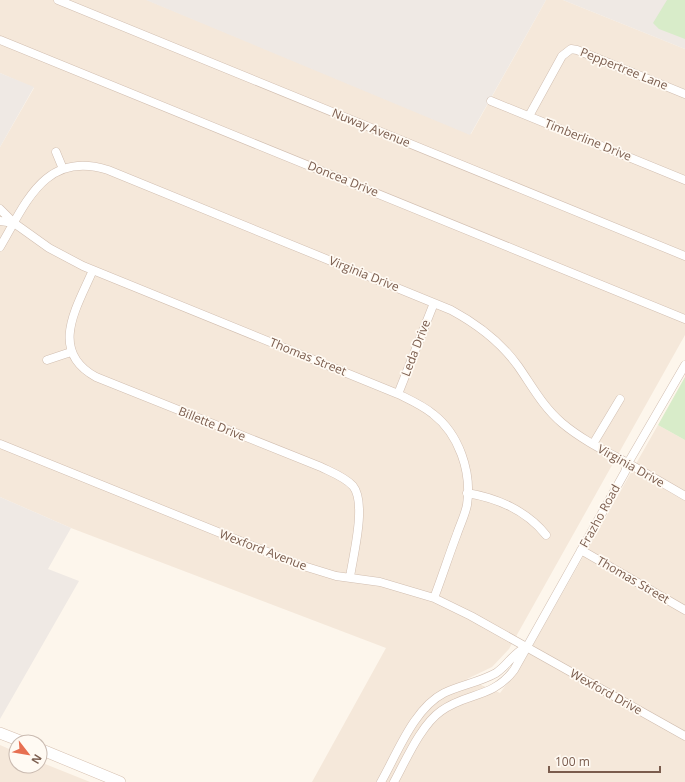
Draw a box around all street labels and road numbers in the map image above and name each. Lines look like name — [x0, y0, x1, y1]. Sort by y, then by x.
street label: Peppertree Lane — [578, 43, 671, 94]
street label: Nuway Avenue — [329, 104, 413, 151]
street label: Timberline Drive — [542, 114, 634, 165]
street label: Doncea Drive — [305, 157, 381, 201]
street label: Virginia Drive — [327, 252, 402, 295]
street label: Leda Drive — [397, 317, 434, 379]
street label: Thomas Street — [267, 333, 349, 380]
street label: Billette Drive — [176, 402, 249, 445]
street label: Virginia Drive — [595, 440, 668, 491]
street label: Frazho Road — [575, 481, 624, 550]
street label: Wexford Avenue — [217, 525, 310, 574]
street label: Thomas Street — [594, 552, 673, 607]
street label: Wexford Drive — [567, 665, 646, 719]

